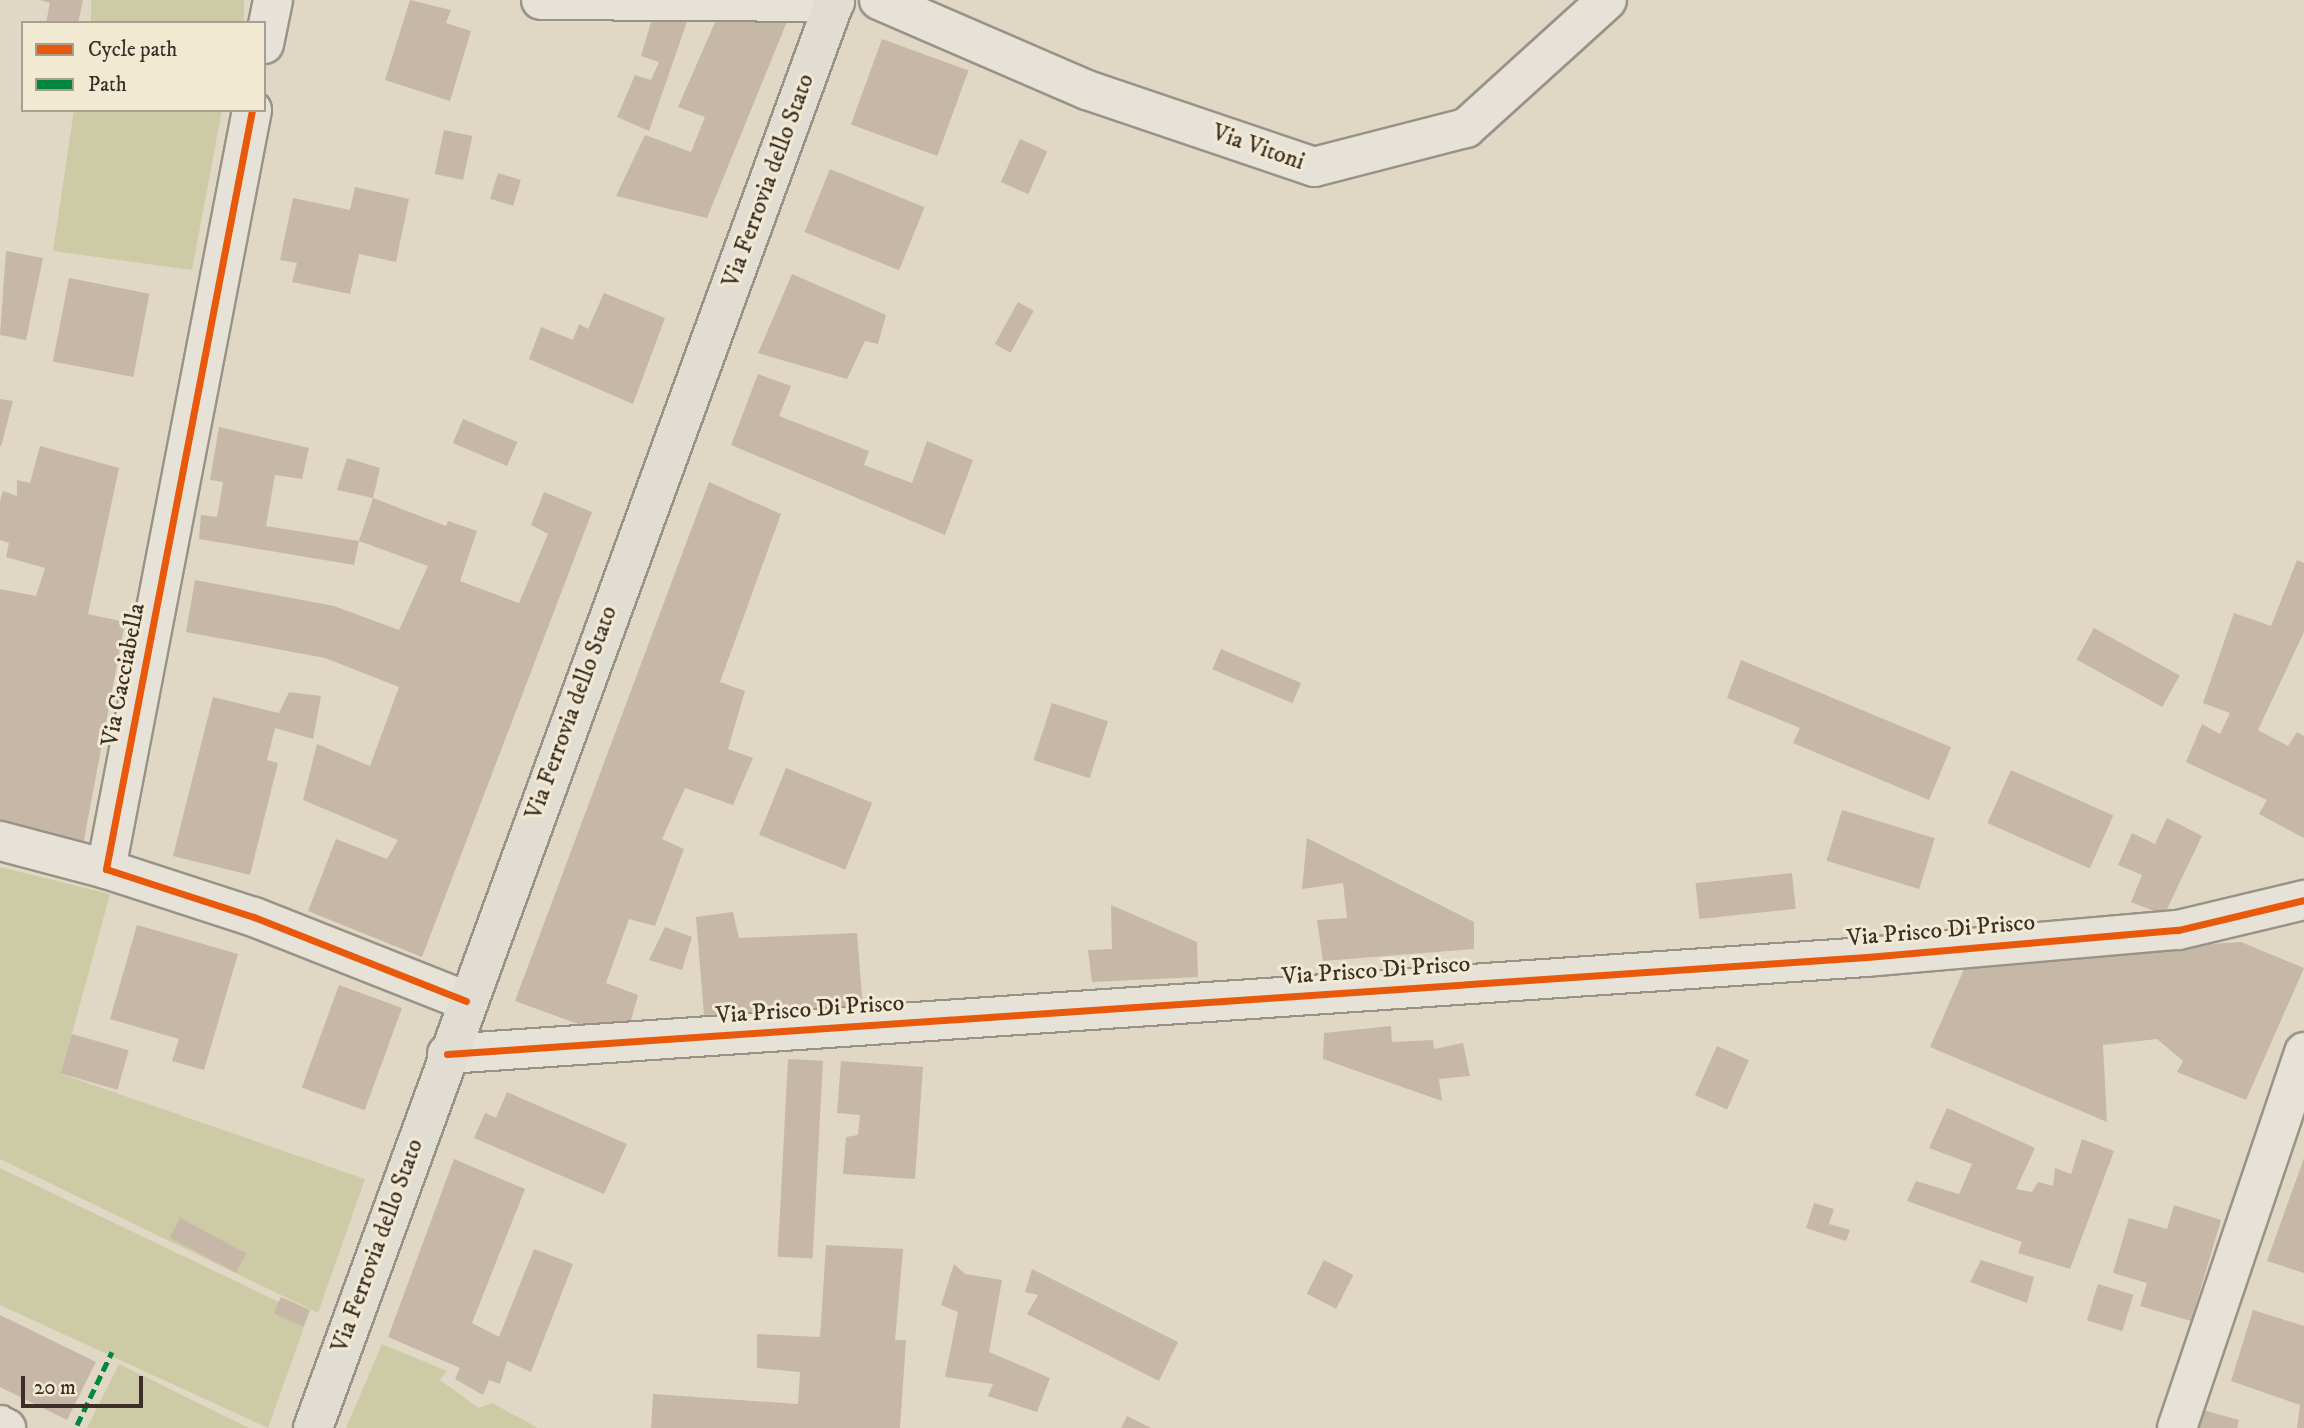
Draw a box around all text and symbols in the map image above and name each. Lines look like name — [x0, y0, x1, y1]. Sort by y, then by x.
legend — [21, 21, 266, 112]
text: Cycle path — [88, 37, 177, 63]
street label: Via Ferrovia dello Stato — [717, 70, 821, 292]
text: Path — [88, 72, 127, 98]
street label: Via Vitoni — [1208, 119, 1308, 177]
street label: Via Cacciabella — [96, 601, 152, 749]
street label: Via Ferrovia dello Stato — [520, 602, 624, 824]
street label: Via Prisco Di Prisco — [1846, 908, 2036, 954]
street label: Via Prisco Di Prisco — [1281, 950, 1471, 992]
street label: Via Prisco Di Prisco — [715, 989, 905, 1031]
street label: Via Ferrovia dello Stato — [326, 1135, 430, 1357]
scale bar — [24, 1362, 147, 1406]
text: 20 m — [34, 1375, 76, 1401]

